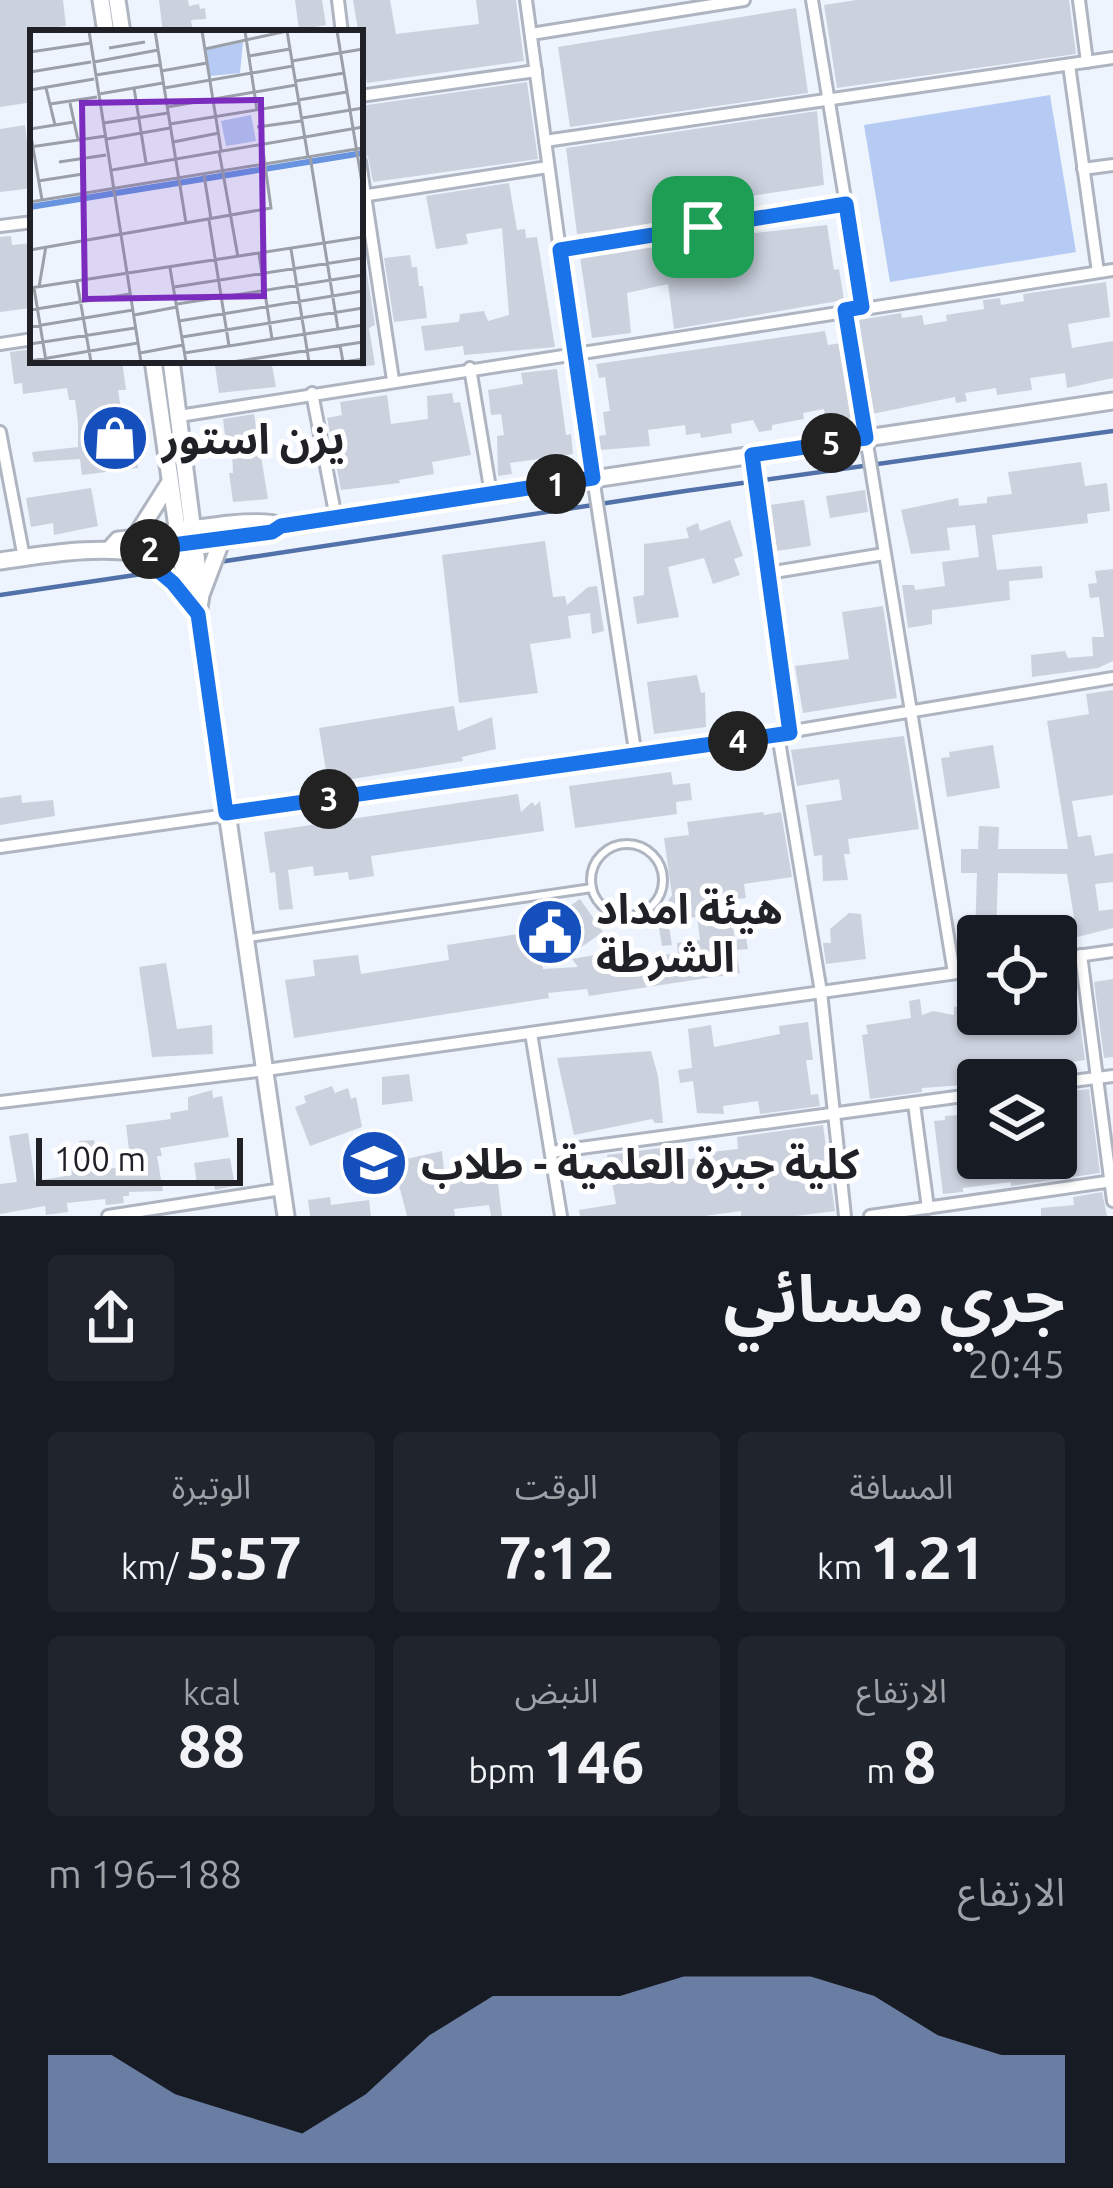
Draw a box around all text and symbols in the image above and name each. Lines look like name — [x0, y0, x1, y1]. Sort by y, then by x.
inset map — [30, 30, 363, 363]
pin — [652, 176, 754, 278]
icon: arrive — [670, 194, 736, 260]
shop icon: يزن استور — [80, 403, 150, 473]
pin: 5 — [801, 413, 861, 473]
place label: يزن استور — [160, 415, 345, 464]
text: 5 — [822, 424, 840, 461]
pin: 1 — [526, 454, 586, 514]
text: 1 — [547, 465, 565, 502]
pin: 2 — [120, 519, 180, 579]
text: 2 — [141, 530, 159, 567]
pin: 4 — [708, 711, 768, 771]
text: 4 — [729, 722, 747, 759]
pin: 3 — [299, 769, 359, 829]
text: 3 — [320, 780, 338, 817]
place label: هيئة امداد الشرطة — [596, 885, 783, 982]
public building icon: هيئة امداد الشرطة — [515, 897, 585, 967]
map controls — [957, 915, 1077, 1179]
button: locate — [957, 915, 1077, 1035]
button: layers — [957, 1059, 1077, 1179]
school or university icon: كلية جبرة العلمية - طلاب — [339, 1128, 409, 1198]
scale bar — [36, 1132, 243, 1185]
text: 100 m — [54, 1140, 146, 1177]
place label: كلية جبرة العلمية - طلاب — [421, 1140, 860, 1189]
button: share — [48, 1255, 174, 1381]
text: جري مسائي — [724, 1260, 1065, 1334]
text: 20:45 — [967, 1342, 1065, 1385]
text: الوتيرة — [172, 1468, 251, 1505]
text: الوقت — [515, 1468, 598, 1505]
text: المسافة — [850, 1468, 953, 1505]
text: 5:57 — [186, 1523, 302, 1590]
text: 7:12 — [498, 1523, 615, 1590]
text: 1.21 — [870, 1523, 986, 1590]
text: /km — [121, 1548, 186, 1585]
text: km — [817, 1548, 870, 1585]
text: النبض — [515, 1672, 598, 1709]
text: الارتفاع — [856, 1672, 947, 1709]
text: kcal — [183, 1674, 240, 1711]
text: 88 — [178, 1711, 245, 1778]
text: 146 — [543, 1727, 645, 1794]
text: 8 — [903, 1727, 936, 1794]
text: bpm — [468, 1752, 543, 1789]
text: m — [867, 1752, 903, 1789]
text: 188–196 m — [48, 1852, 242, 1895]
text: الارتفاع — [958, 1870, 1065, 1913]

